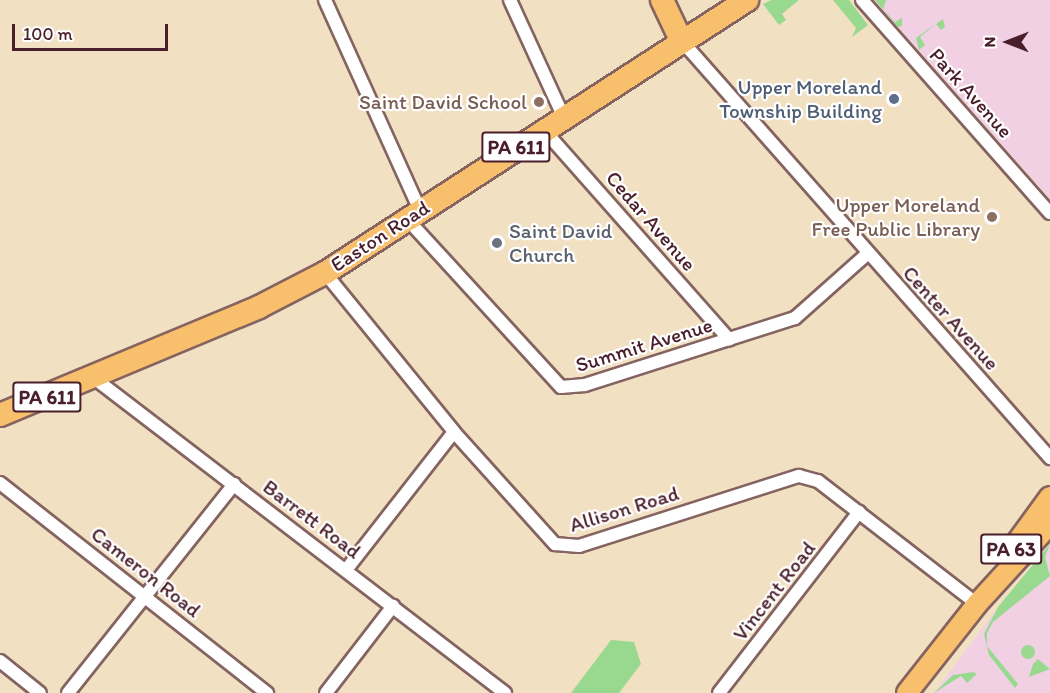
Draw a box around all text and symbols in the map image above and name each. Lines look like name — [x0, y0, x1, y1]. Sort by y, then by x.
scale bar — [15, 12, 171, 50]
north arrow — [978, 12, 1038, 72]
text: 100 m — [23, 23, 73, 45]
text: N — [980, 37, 999, 47]
street label: Park Avenue — [924, 43, 1018, 143]
place label: Upper Moreland Township Building — [719, 74, 882, 124]
place label: Saint David School — [359, 89, 527, 115]
marker: Upper Moreland Township Building — [887, 92, 901, 106]
marker: Saint David School — [532, 95, 546, 109]
road number: PA 611 — [480, 130, 552, 164]
street label: Cedar Avenue — [601, 166, 701, 276]
place label: Upper Moreland Free Public Library — [813, 192, 980, 242]
street label: Easton Road — [326, 195, 434, 277]
marker: Upper Moreland Free Public Library — [985, 210, 999, 224]
place label: Saint David Church — [509, 218, 613, 268]
marker: Saint David Church — [490, 236, 504, 250]
street label: Center Avenue — [897, 261, 1005, 375]
street label: Summit Avenue — [573, 312, 715, 378]
road number: PA 611 — [11, 380, 83, 414]
street label: Barrett Road — [258, 474, 366, 564]
street label: Allison Road — [566, 480, 682, 538]
street label: Cameron Road — [86, 521, 206, 623]
road number: PA 63 — [980, 532, 1042, 566]
street label: Vincent Road — [727, 536, 821, 646]

